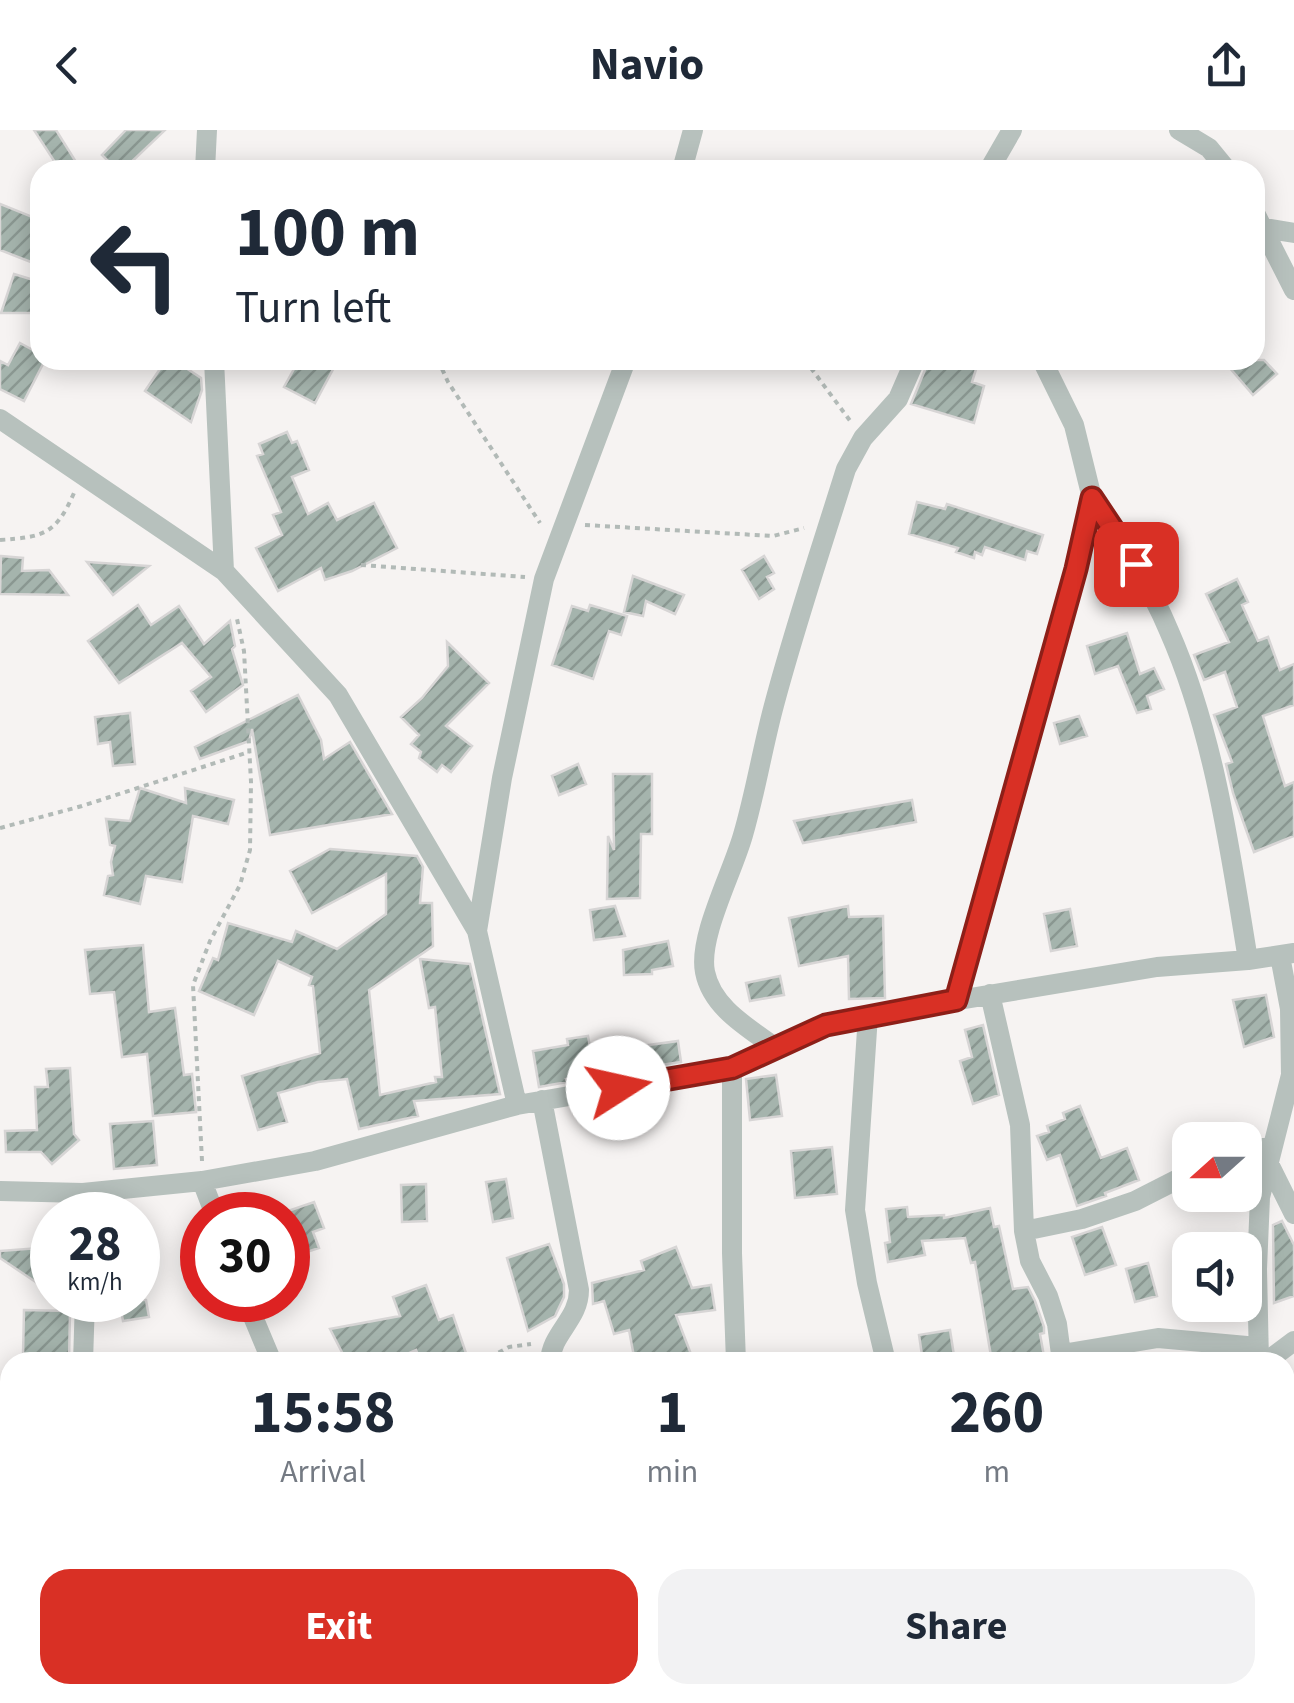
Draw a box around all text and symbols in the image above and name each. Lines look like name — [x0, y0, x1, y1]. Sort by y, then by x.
text: Navio — [590, 33, 704, 97]
icon: back — [40, 38, 95, 93]
icon: share — [1199, 38, 1254, 93]
text: 100 m — [235, 183, 420, 283]
icon: left — [70, 200, 200, 330]
text: Turn left — [235, 276, 391, 340]
pin — [1094, 522, 1179, 607]
icon: arrive — [1109, 537, 1164, 592]
position arrow — [566, 1036, 670, 1140]
north arrow — [1172, 1122, 1262, 1212]
map controls — [1172, 1122, 1262, 1322]
speed limit sign: 30 — [180, 1192, 310, 1322]
text: 28 — [69, 1209, 121, 1280]
button: sound — [1172, 1232, 1262, 1322]
text: km/h — [67, 1264, 123, 1300]
text: 15:58 — [251, 1371, 396, 1456]
text: 1 — [657, 1371, 688, 1456]
text: 260 — [949, 1371, 1044, 1456]
text: Arrival — [280, 1449, 366, 1495]
text: min — [646, 1449, 698, 1495]
text: m — [983, 1449, 1010, 1495]
button: Exit — [40, 1569, 638, 1684]
button: Share — [658, 1569, 1255, 1684]

